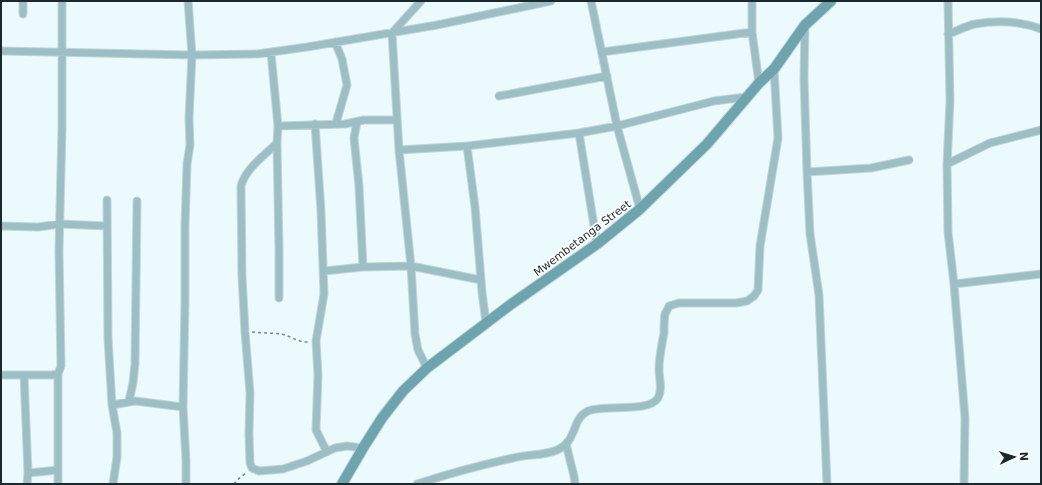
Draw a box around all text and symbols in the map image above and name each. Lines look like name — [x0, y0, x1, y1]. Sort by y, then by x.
street label: Mwembetanga Street — [531, 197, 634, 279]
north arrow — [994, 437, 1034, 477]
text: N — [1017, 451, 1030, 461]

